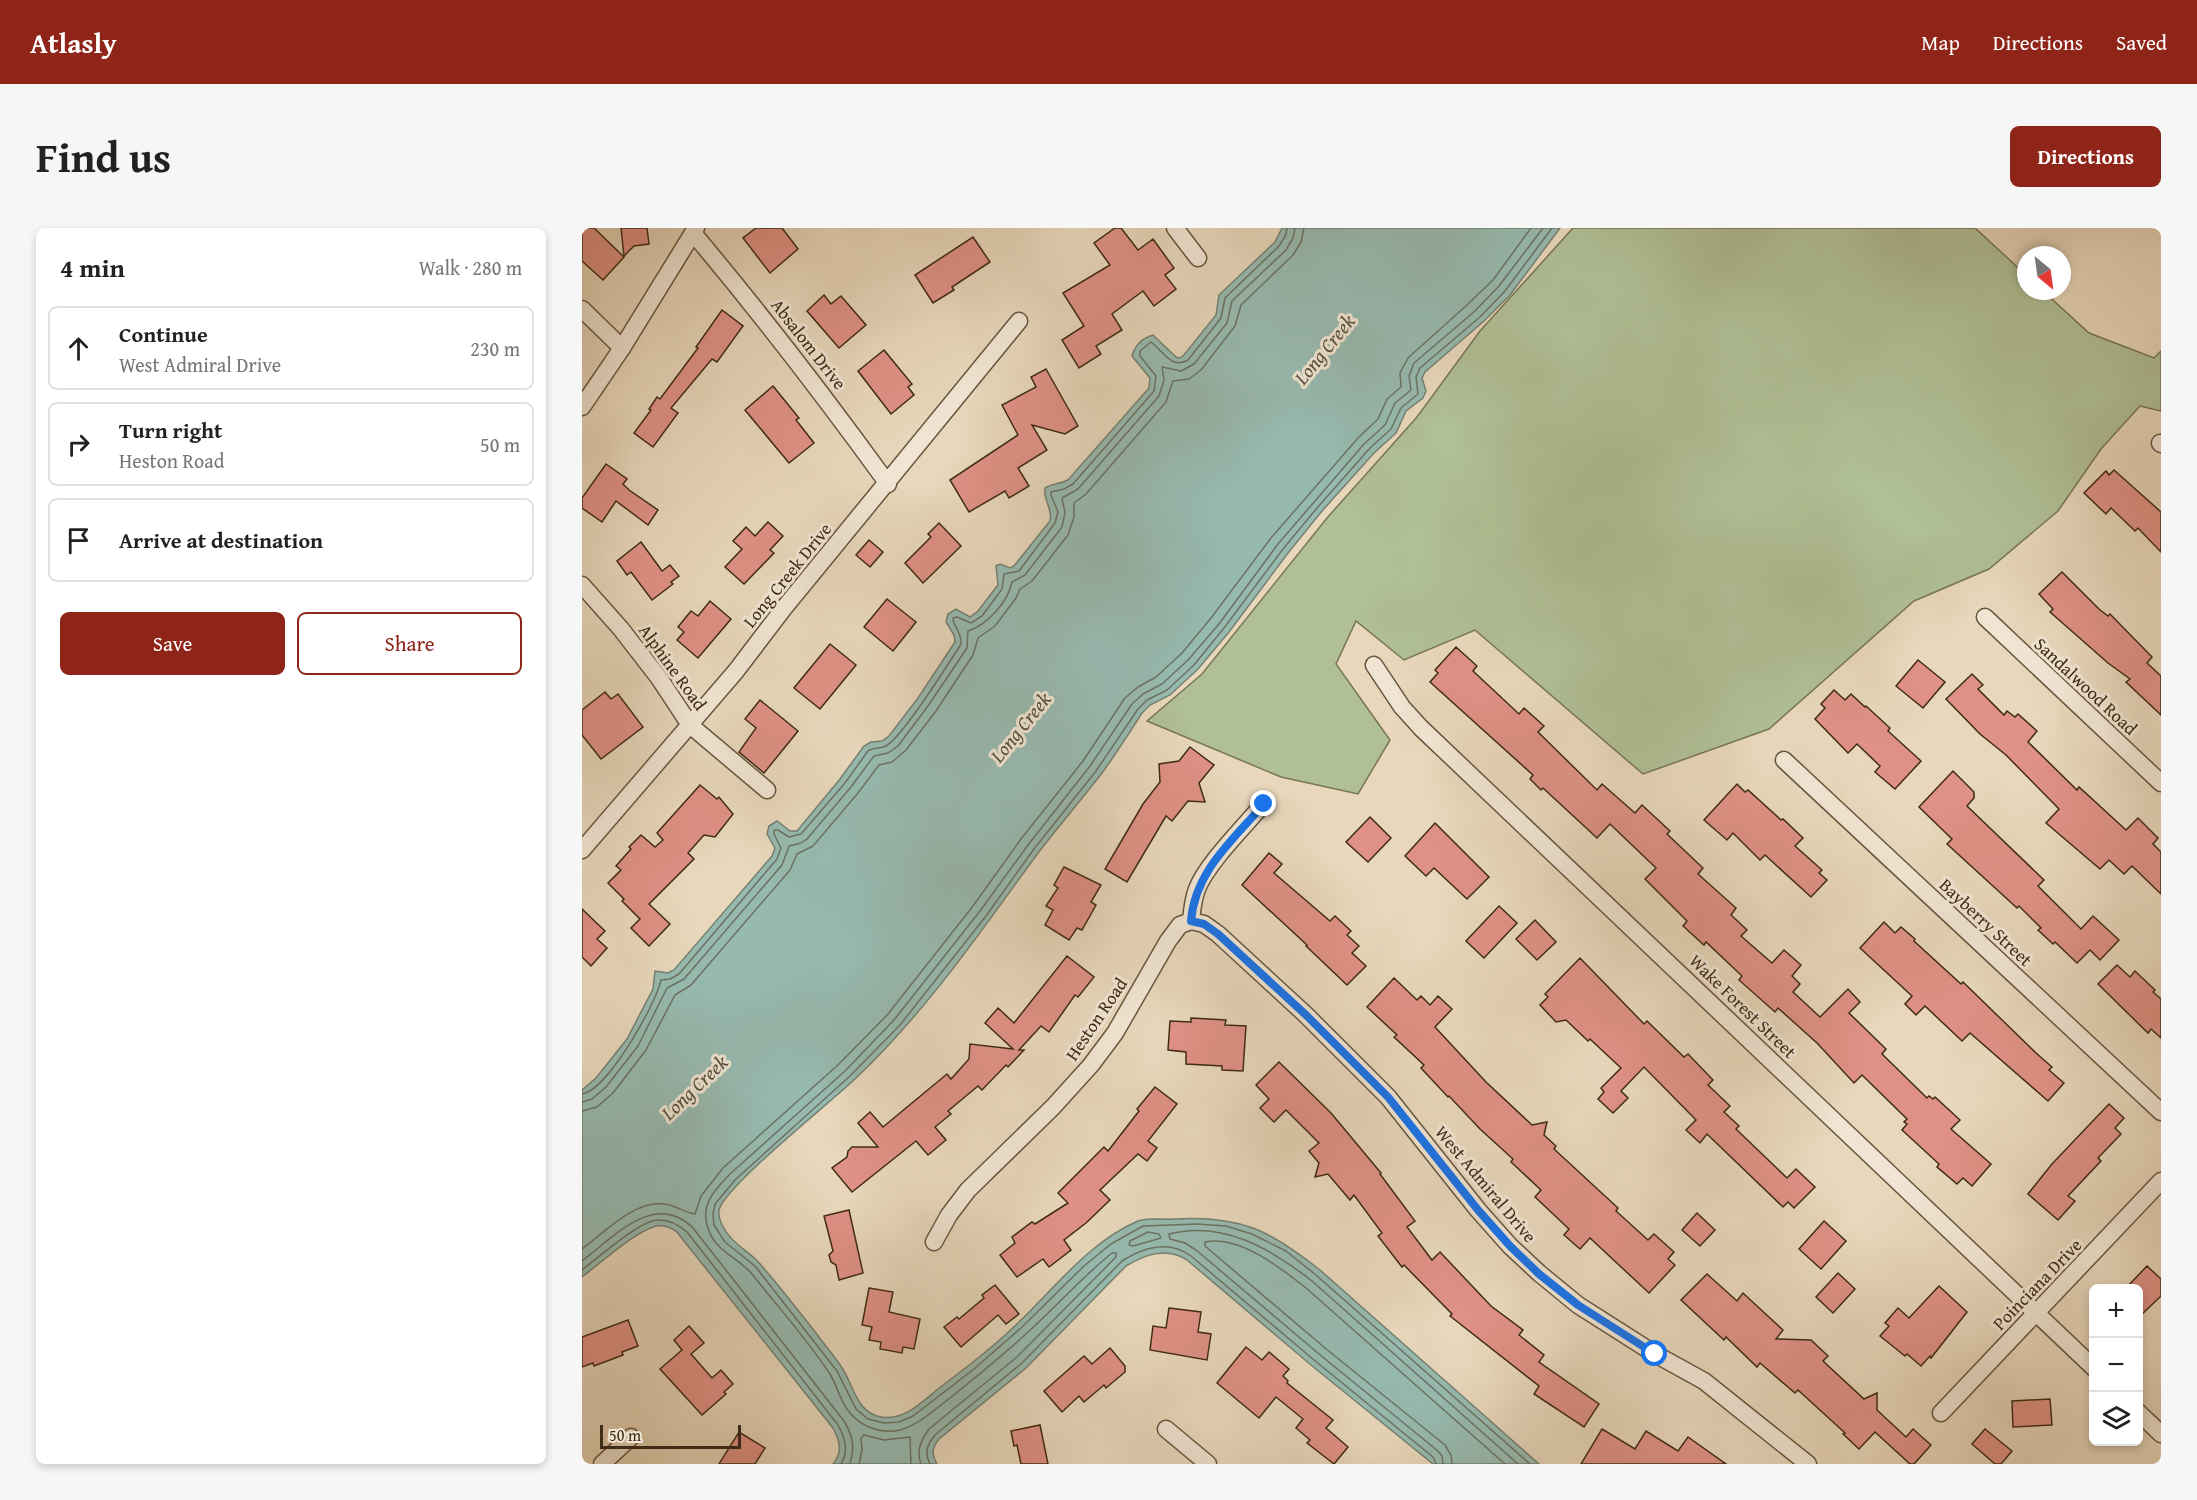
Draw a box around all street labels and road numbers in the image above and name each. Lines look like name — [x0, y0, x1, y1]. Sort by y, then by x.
street label: Absalom Drive — [765, 293, 853, 395]
street label: Long Creek Drive — [736, 517, 838, 633]
street label: Alphine Road — [632, 618, 714, 716]
street label: Sandalwood Road — [2028, 631, 2144, 741]
street label: Bayberry Street — [1933, 872, 2039, 973]
street label: Wake Forest Street — [1683, 948, 1803, 1065]
street label: Heston Road — [1058, 972, 1134, 1066]
street label: West Admiral Drive — [1429, 1119, 1543, 1249]
street label: Poinciana Drive — [1986, 1232, 2088, 1336]

